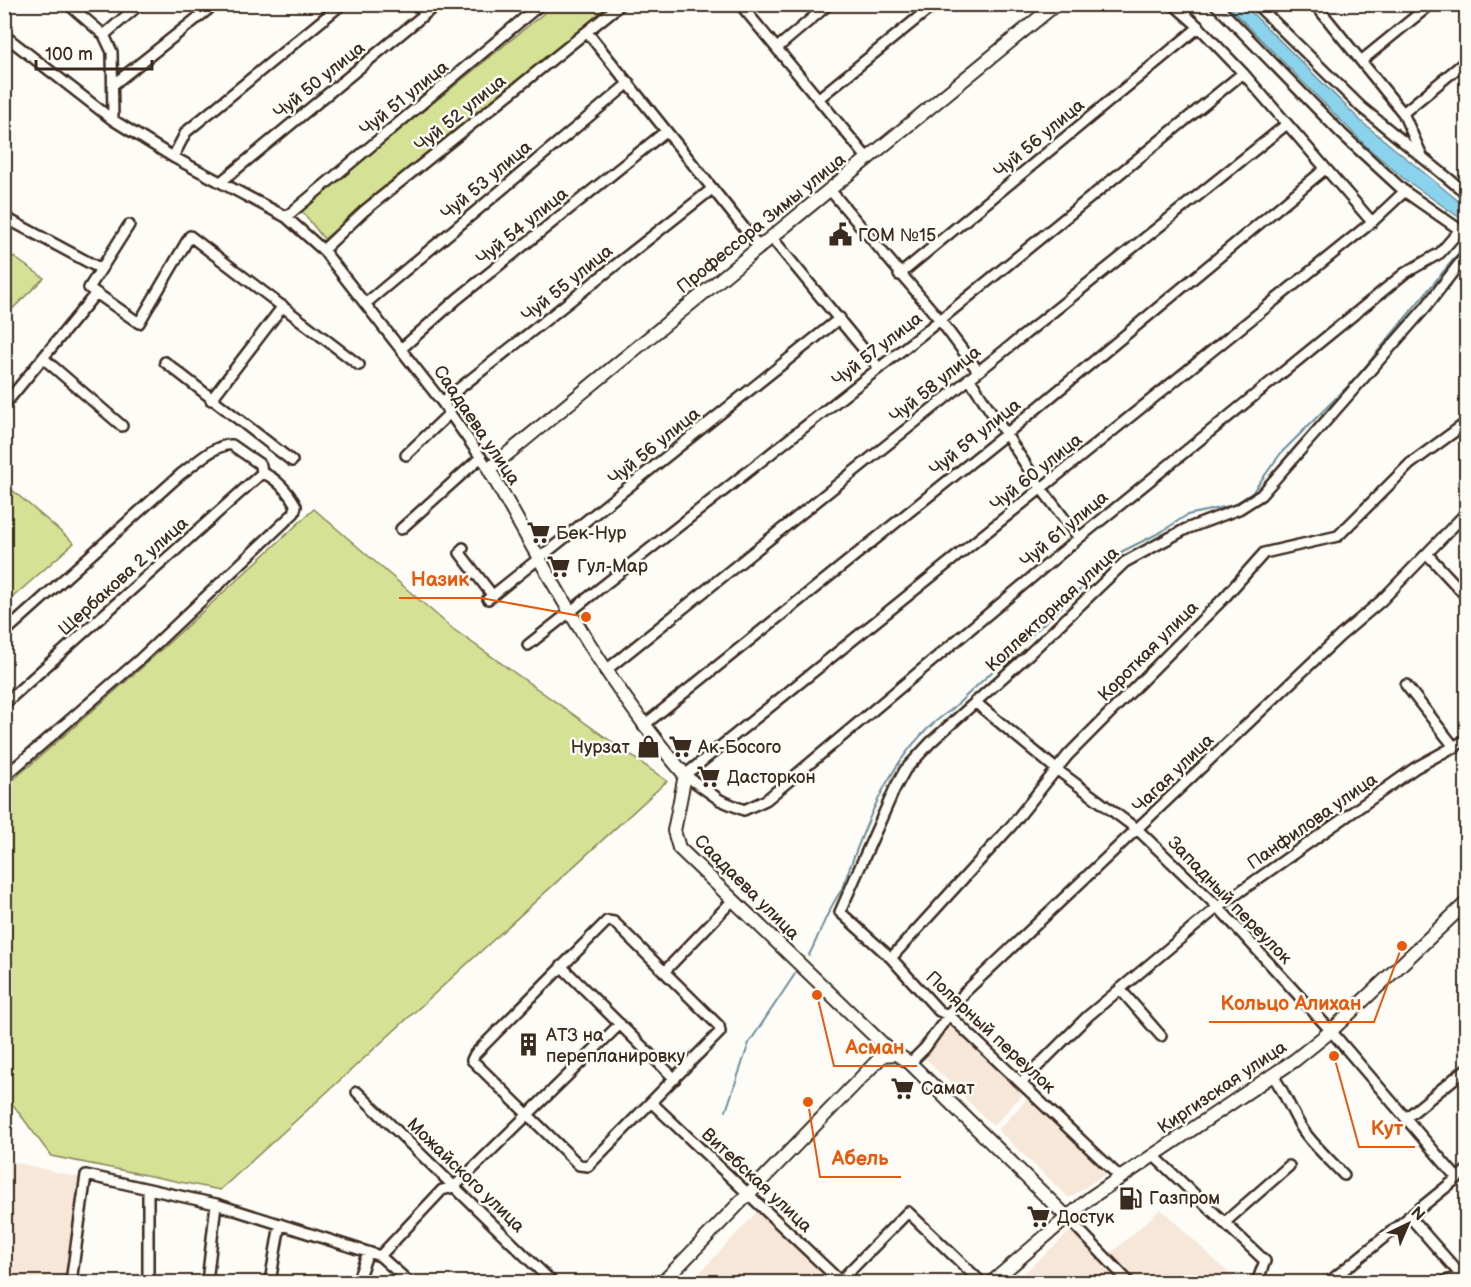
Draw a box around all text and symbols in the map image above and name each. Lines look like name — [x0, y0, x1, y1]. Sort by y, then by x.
scale bar — [36, 33, 152, 71]
street label: Чуй 50 улица — [270, 37, 369, 123]
text: 100 m — [45, 44, 93, 65]
street label: Чуй 51 улица — [356, 56, 453, 140]
street label: Чуй 52 улица — [411, 70, 510, 156]
street label: Чуй 56 улица — [990, 94, 1089, 182]
street label: Чуй 53 улица — [437, 136, 536, 224]
street label: Профессора Зимы улица — [673, 149, 850, 298]
street label: Чуй 54 улица — [472, 183, 572, 270]
public building icon: ГОМ №15 — [827, 222, 853, 248]
place label: ГОМ №15 — [858, 225, 936, 246]
street label: Чуй 55 улица — [518, 240, 617, 326]
street label: Чуй 57 улица — [828, 308, 927, 391]
street label: Чуй 58 улица — [886, 341, 985, 427]
street label: Саадаева улица — [429, 361, 525, 489]
street label: Чуй 59 улица — [926, 394, 1025, 480]
street label: Чуй 56 улица — [604, 403, 704, 490]
street label: Чуй 60 улица — [986, 429, 1087, 516]
street label: Чуй 61 улица — [1016, 486, 1113, 572]
street label: Щербакова 2 улица — [54, 512, 193, 640]
supermarket icon: Бек-Нур — [525, 520, 551, 546]
place label: Бек-Нур — [556, 523, 626, 544]
street label: Коллекторная улица — [982, 542, 1123, 676]
supermarket icon: Гул-Мар — [546, 553, 572, 579]
place label: Гул-Мар — [577, 556, 648, 577]
callout: Назик — [399, 560, 481, 598]
text: Назик — [411, 568, 469, 592]
street label: Короткая улица — [1094, 597, 1203, 706]
street label: Чагая улица — [1128, 729, 1218, 817]
shop icon: Нурзат — [635, 734, 661, 760]
supermarket icon: Ак-Босого — [667, 734, 693, 760]
place label: Нурзат — [571, 737, 631, 758]
place label: Ак-Босого — [697, 737, 781, 758]
supermarket icon: Дасторкон — [696, 764, 722, 790]
place label: Дасторкон — [727, 767, 816, 788]
street label: Панфилова улица — [1243, 769, 1382, 874]
street label: Саадаева улица — [690, 831, 804, 944]
street label: Западный переулок — [1163, 832, 1296, 969]
street label: Полярный переулок — [922, 967, 1060, 1098]
callout: Кольцо Алихан — [1209, 984, 1374, 1022]
text: Кольцо Алихан — [1221, 992, 1361, 1016]
place label: АТЗ на перепланировку — [545, 1025, 686, 1067]
callout: Асман — [834, 1028, 917, 1066]
building icon: АТЗ на перепланировку — [515, 1032, 541, 1058]
text: Асман — [844, 1036, 905, 1060]
street label: Киргизская улица — [1154, 1036, 1291, 1138]
supermarket icon: Самат — [890, 1075, 916, 1101]
place label: Самат — [921, 1078, 975, 1099]
callout: Кут — [1359, 1109, 1415, 1147]
street label: Можайского улица — [402, 1114, 529, 1237]
text: Кут — [1371, 1117, 1404, 1141]
street label: Витебская улица — [697, 1124, 816, 1237]
callout: Абель — [820, 1139, 901, 1177]
text: Абель — [831, 1147, 889, 1171]
fuel station icon: Газпром — [1118, 1185, 1144, 1211]
place label: Газпром — [1149, 1188, 1220, 1209]
north arrow — [1378, 1194, 1438, 1254]
text: N — [1406, 1203, 1428, 1225]
supermarket icon: Достук — [1026, 1204, 1052, 1230]
place label: Достук — [1057, 1207, 1115, 1228]

